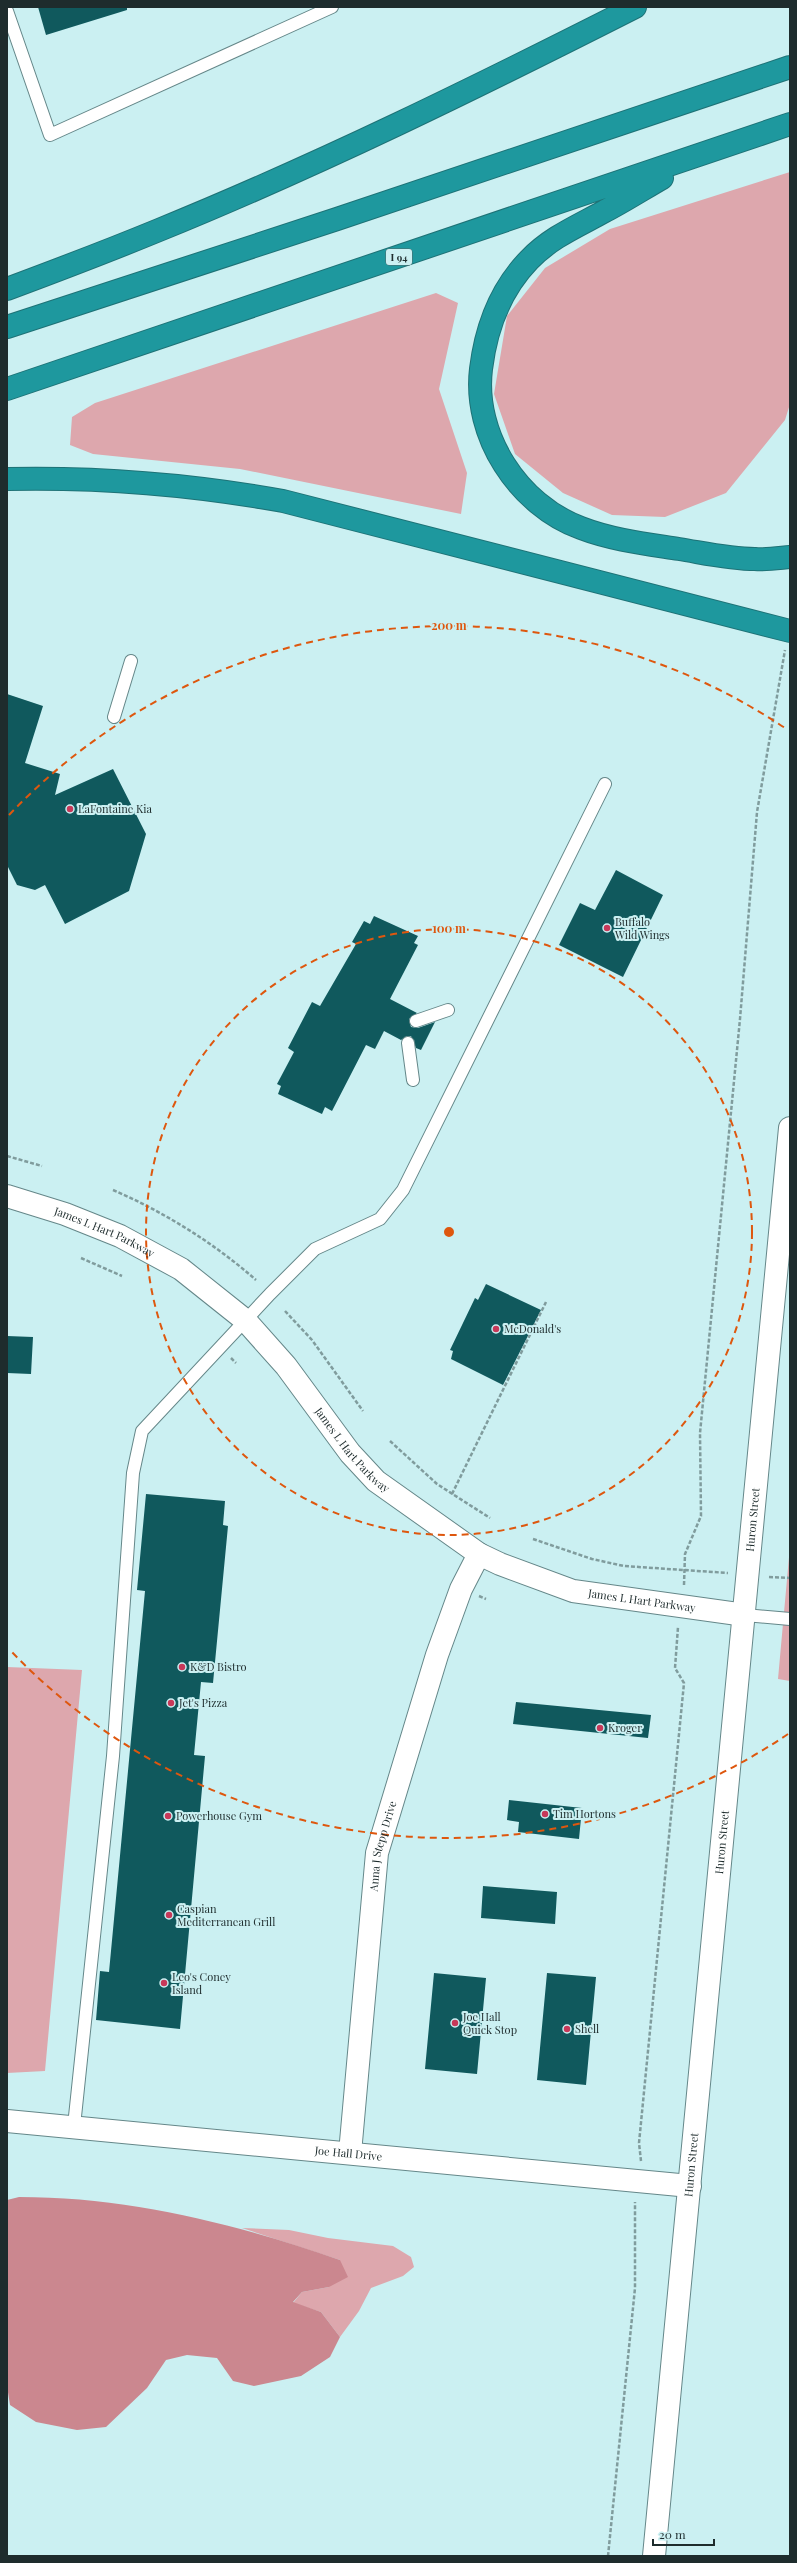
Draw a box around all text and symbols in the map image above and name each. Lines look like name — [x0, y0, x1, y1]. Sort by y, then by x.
road number: I 94 — [386, 249, 412, 265]
text: 200 m — [431, 617, 467, 633]
place label: LaFontaine Kia — [78, 801, 152, 816]
marker: LaFontaine Kia — [65, 804, 75, 814]
place label: Buffalo Wild Wings — [614, 914, 670, 942]
text: 100 m — [432, 920, 466, 936]
marker: Buffalo Wild Wings — [602, 923, 612, 933]
street label: James L Hart Parkway — [52, 1203, 158, 1261]
centre of rings — [442, 1225, 456, 1239]
place label: McDonald's — [504, 1321, 561, 1336]
marker: McDonald's — [491, 1324, 501, 1334]
street label: James L Hart Parkway — [311, 1403, 393, 1496]
street label: Huron Street — [742, 1487, 763, 1552]
street label: James L Hart Parkway — [586, 1585, 697, 1615]
place label: K&D Bistro — [190, 1659, 247, 1674]
marker: K&D Bistro — [177, 1662, 187, 1672]
place label: Jet's Pizza — [178, 1695, 228, 1710]
marker: Jet's Pizza — [166, 1698, 176, 1708]
place label: Kroger — [608, 1720, 642, 1735]
marker: Kroger — [595, 1723, 605, 1733]
street label: Anna J Stepp Drive — [365, 1799, 399, 1893]
place label: Tim Hortons — [553, 1806, 616, 1821]
place label: Powerhouse Gym — [176, 1808, 262, 1823]
marker: Tim Hortons — [540, 1809, 550, 1819]
street label: Huron Street — [711, 1809, 732, 1875]
marker: Powerhouse Gym — [163, 1811, 173, 1821]
place label: Caspian Mediterranean Grill — [177, 1901, 275, 1929]
marker: Caspian Mediterranean Grill — [164, 1910, 174, 1920]
place label: Leo's Coney Island — [172, 1969, 231, 1997]
marker: Leo's Coney Island — [159, 1978, 169, 1988]
place label: Joe Hall Quick Stop — [462, 2009, 517, 2037]
marker: Joe Hall Quick Stop — [450, 2018, 460, 2028]
place label: Shell — [575, 2021, 599, 2036]
marker: Shell — [562, 2024, 572, 2034]
street label: Huron Street — [680, 2132, 701, 2197]
street label: Joe Hall Drive — [313, 2142, 383, 2164]
scale bar — [653, 2521, 714, 2547]
text: 20 m — [659, 2526, 686, 2542]

